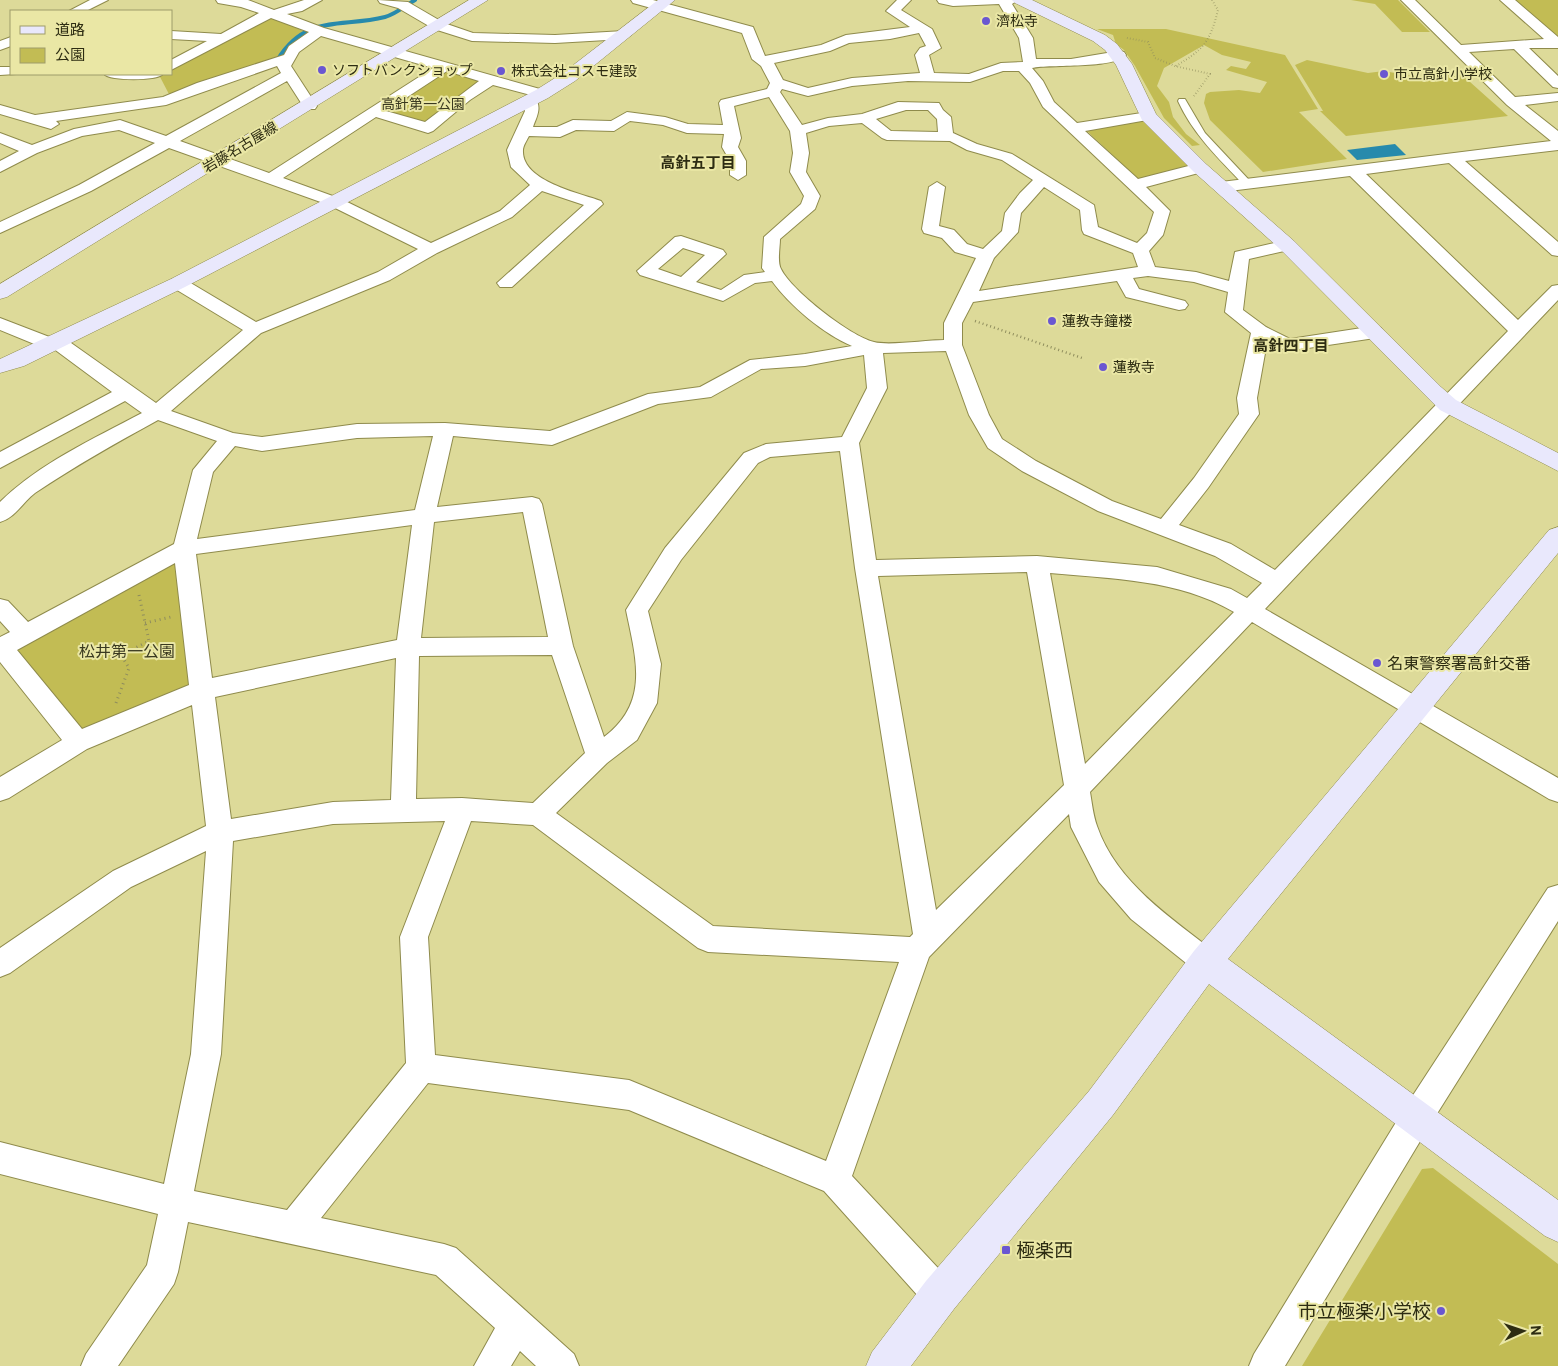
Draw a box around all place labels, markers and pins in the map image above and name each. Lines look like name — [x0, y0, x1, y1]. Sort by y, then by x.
place label: 濟松寺 — [996, 13, 1038, 29]
marker: 濟松寺 — [980, 15, 992, 27]
place label: ソフトバンクショップ — [332, 62, 473, 78]
place label: 株式会社コスモ建設 — [511, 63, 637, 79]
marker: ソフトバンクショップ — [316, 64, 328, 76]
marker: 株式会社コスモ建設 — [495, 65, 507, 77]
place label: 市立高針小学校 — [1394, 66, 1492, 82]
marker: 市立高針小学校 — [1378, 68, 1390, 80]
place label: 蓮教寺鐘楼 — [1062, 313, 1133, 329]
marker: 蓮教寺鐘楼 — [1046, 315, 1058, 327]
place label: 蓮教寺 — [1113, 359, 1155, 375]
marker: 蓮教寺 — [1097, 361, 1109, 373]
place label: 名東警察署高針交番 — [1387, 654, 1531, 673]
marker: 名東警察署高針交番 — [1371, 657, 1383, 669]
place label: 極楽西 — [1016, 1239, 1073, 1262]
marker: 極楽西 — [1000, 1244, 1012, 1256]
place label: 市立極楽小学校 — [1298, 1300, 1431, 1323]
marker: 市立極楽小学校 — [1435, 1305, 1447, 1317]

